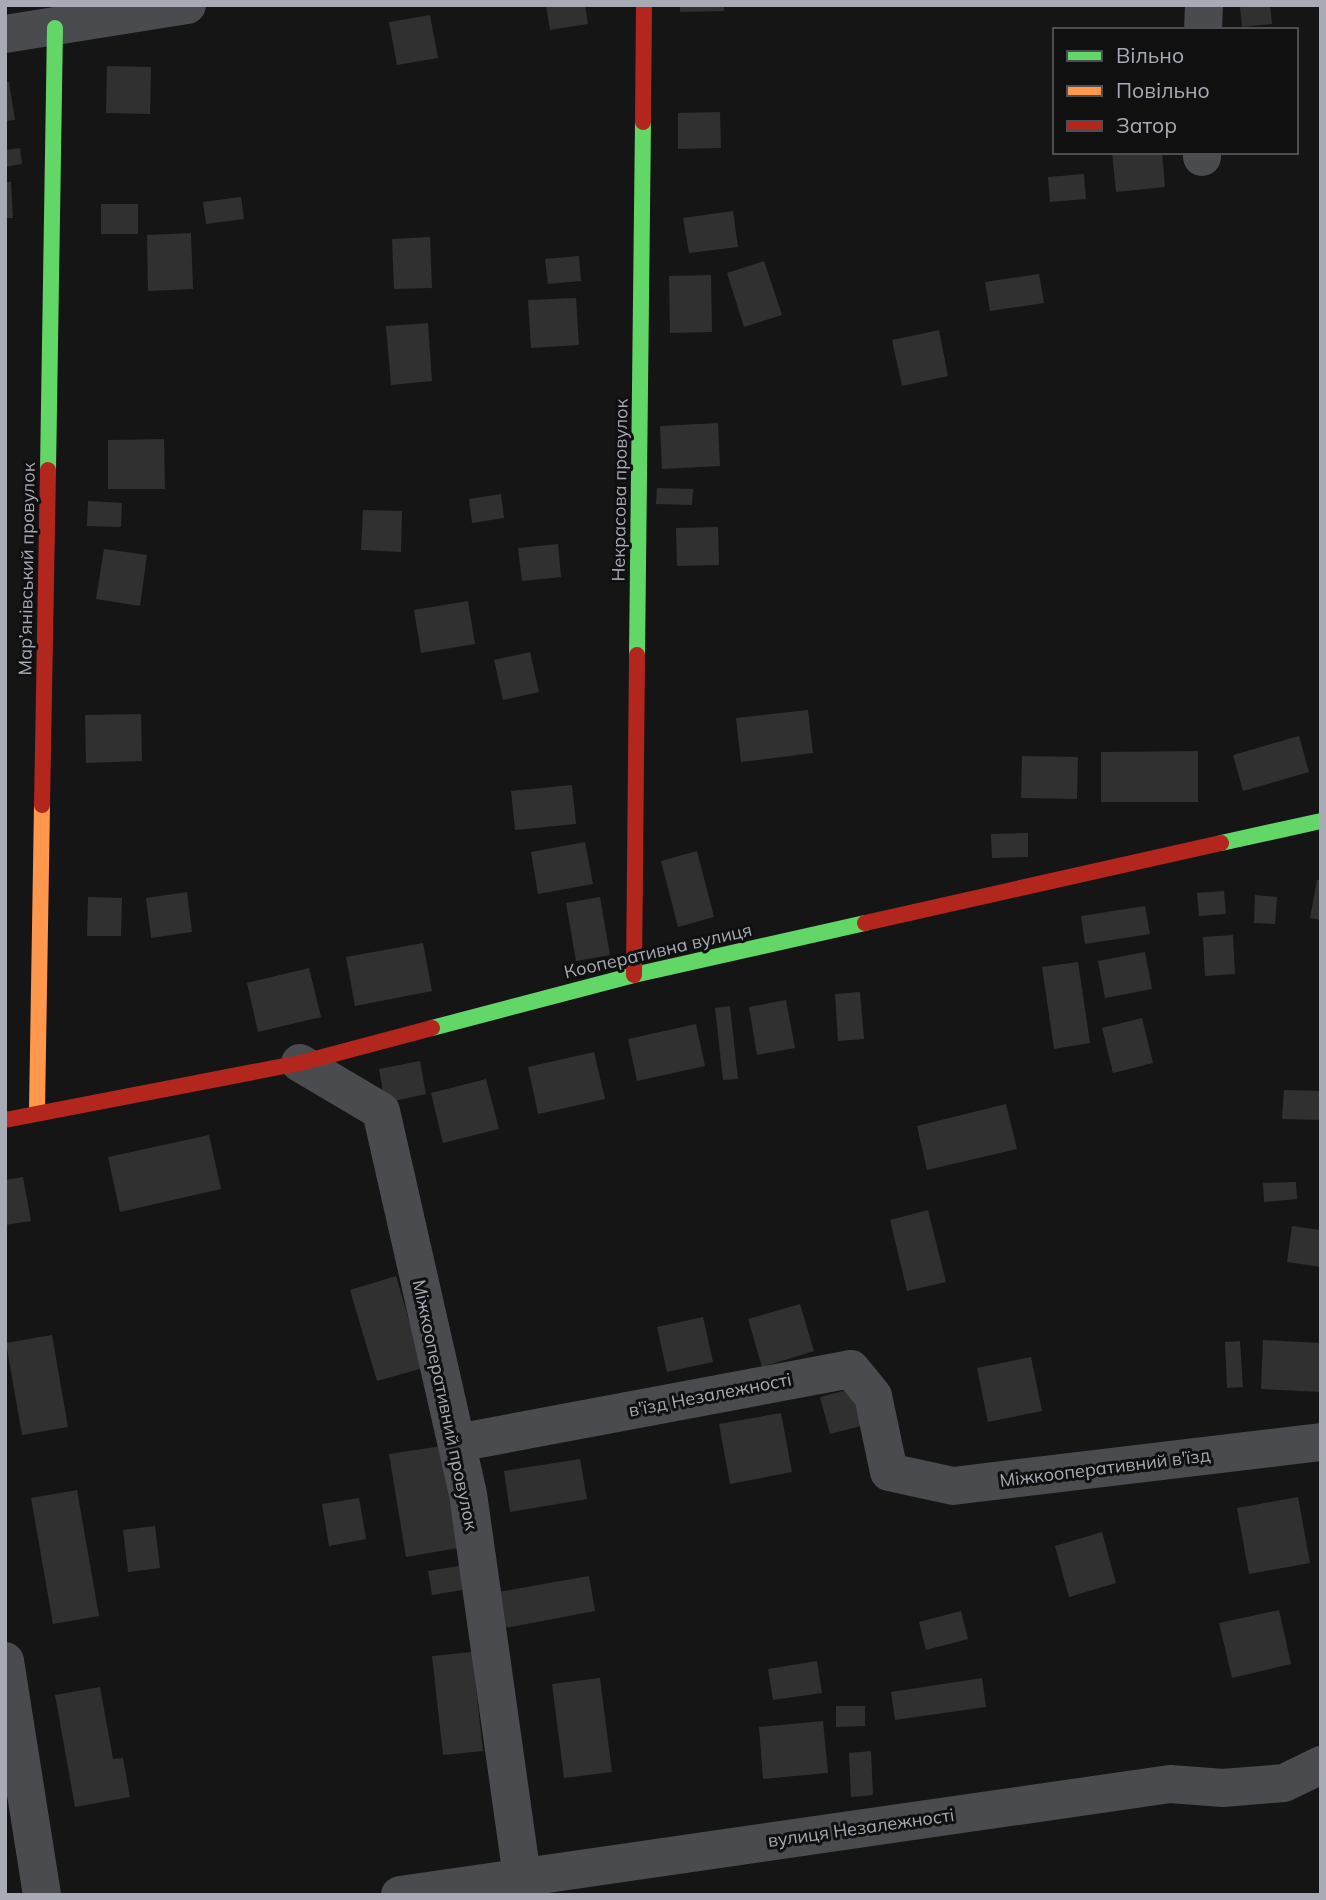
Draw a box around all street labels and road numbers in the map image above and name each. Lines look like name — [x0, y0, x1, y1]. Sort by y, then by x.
street label: Некрасова провулок — [606, 398, 633, 582]
street label: Мар’янівський провулок — [13, 462, 40, 676]
street label: Кооперативна вулиця — [562, 918, 754, 983]
street label: Міжкооперативний провулок — [408, 1277, 483, 1533]
street label: в'їзд Незалежності — [627, 1367, 793, 1422]
street label: Міжкооперативний в'їзд — [998, 1443, 1212, 1492]
street label: вулиця Незалежності — [766, 1803, 956, 1852]

